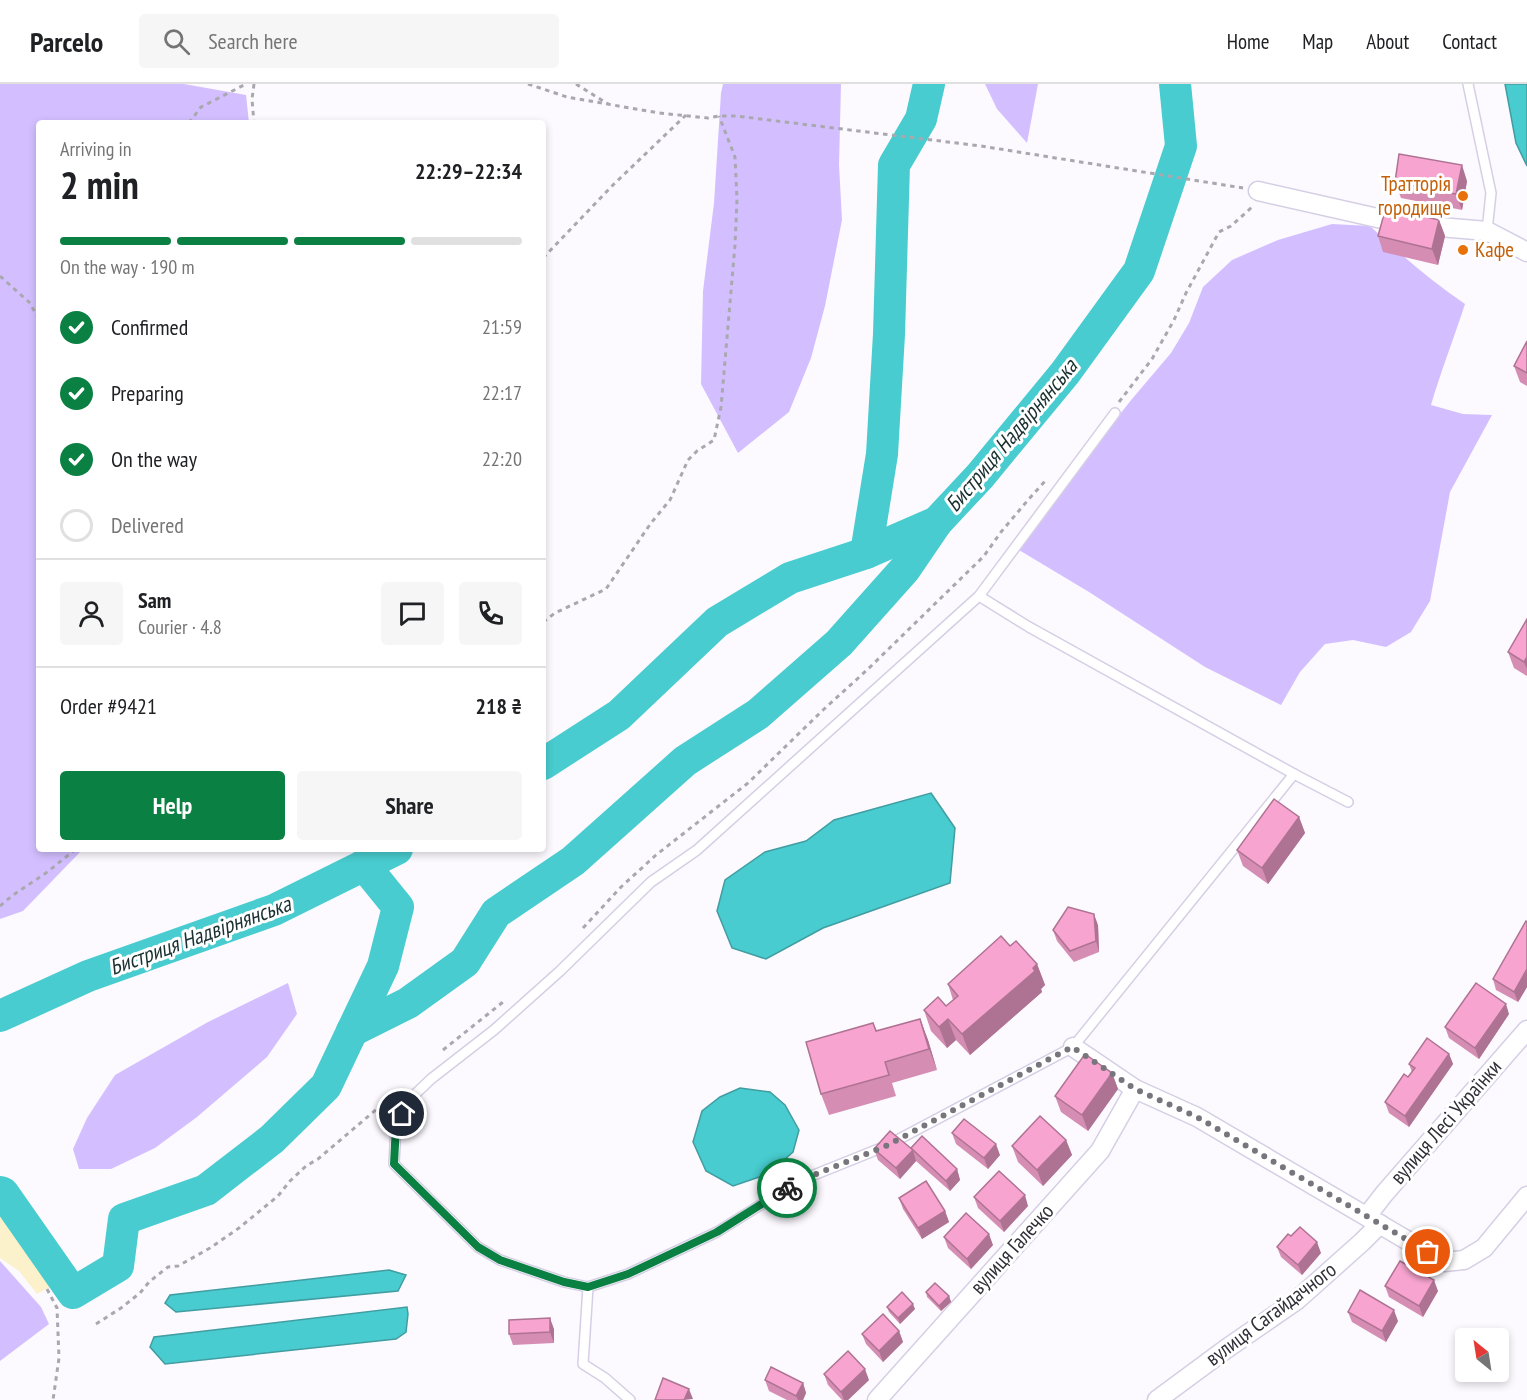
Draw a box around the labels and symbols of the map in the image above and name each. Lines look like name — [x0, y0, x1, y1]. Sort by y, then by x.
place label: Тратторія городище — [1378, 170, 1451, 221]
marker: Тратторія городище — [1456, 189, 1470, 203]
place label: Кафе — [1475, 236, 1514, 263]
marker: Кафе — [1456, 243, 1470, 257]
water label: Бистриця Надвірнянська — [939, 352, 1084, 517]
water label: Бистриця Надвірнянська — [106, 889, 296, 981]
street label: вулиця Лесі Українки — [1384, 1054, 1507, 1190]
pin — [376, 1088, 427, 1139]
courier — [757, 1158, 817, 1218]
street label: вулиця Галечко — [964, 1198, 1059, 1299]
pin — [1402, 1226, 1453, 1277]
street label: вулиця Сагайдачного — [1200, 1256, 1341, 1372]
north arrow — [1455, 1328, 1509, 1382]

